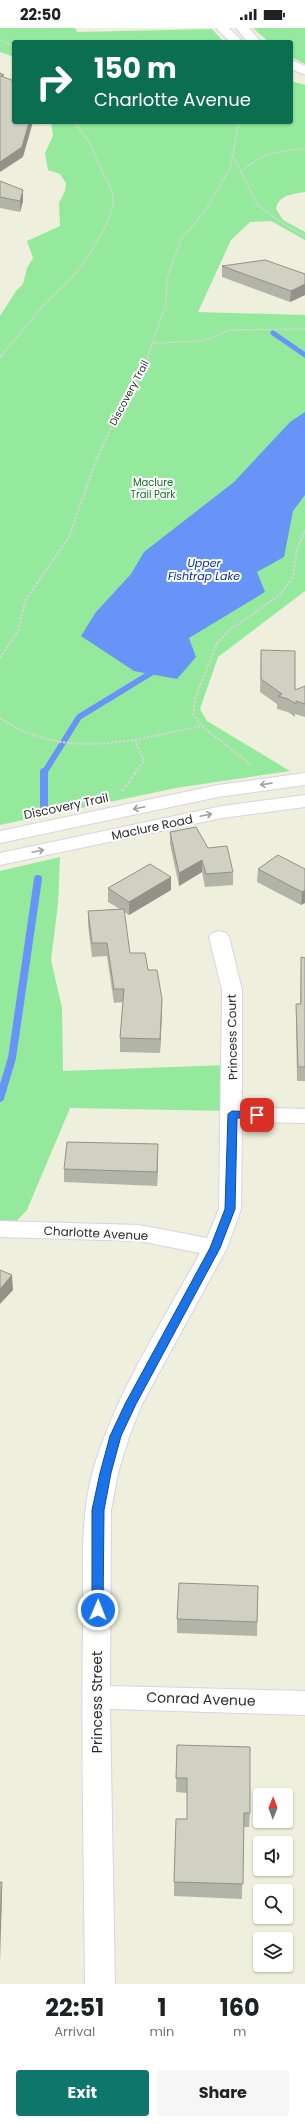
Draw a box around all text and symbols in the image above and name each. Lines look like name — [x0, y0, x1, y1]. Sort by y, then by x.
text: 22:50 — [20, 4, 61, 25]
text: 150 m — [94, 49, 177, 88]
icon: right — [28, 56, 80, 108]
text: Charlotte Avenue — [94, 87, 251, 112]
street label: Discovery Trail — [106, 358, 152, 428]
park label: Maclure Trail Park — [131, 475, 176, 502]
water label: Upper Fishtrap Lake — [168, 555, 240, 584]
one-way arrow — [260, 780, 273, 788]
street label: Discovery Trail — [22, 789, 110, 823]
one-way arrow — [132, 804, 145, 812]
street label: Maclure Road — [110, 810, 194, 844]
one-way arrow — [200, 811, 213, 819]
one-way arrow — [31, 847, 44, 855]
street label: Princess Court — [223, 994, 241, 1080]
pin — [240, 1098, 274, 1132]
icon: arrive — [246, 1104, 268, 1126]
street label: Charlotte Avenue — [43, 1222, 149, 1244]
position arrow — [77, 1589, 119, 1631]
street label: Princess Street — [87, 1651, 107, 1753]
street label: Conrad Avenue — [146, 1687, 256, 1711]
north arrow — [253, 1788, 293, 1828]
map controls — [253, 1788, 293, 1972]
button: sound — [253, 1836, 293, 1876]
button: search — [253, 1884, 293, 1924]
button: layers — [253, 1932, 293, 1972]
text: 22:51 — [45, 1991, 104, 2024]
text: 1 — [157, 1991, 166, 2024]
text: 160 — [220, 1991, 260, 2024]
text: Arrival — [54, 2022, 95, 2041]
text: min — [149, 2022, 174, 2041]
text: m — [233, 2022, 246, 2041]
button: Exit — [16, 2070, 149, 2116]
button: Share — [157, 2070, 289, 2116]

